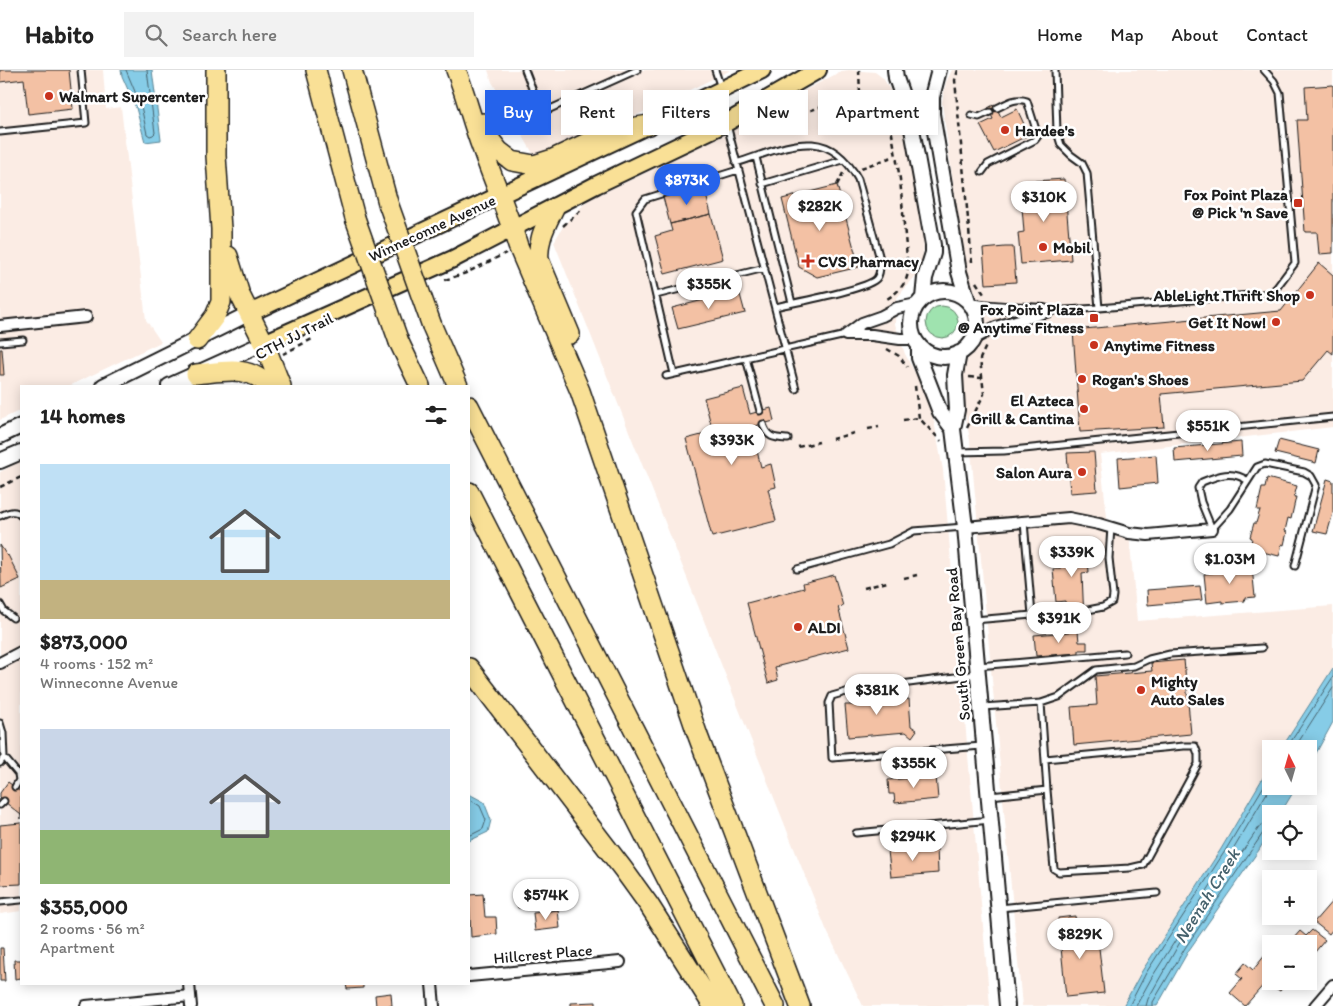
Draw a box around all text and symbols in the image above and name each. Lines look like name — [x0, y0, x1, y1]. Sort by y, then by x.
search box — [124, 12, 474, 57]
text: Habito — [25, 20, 94, 49]
icon: search — [142, 21, 170, 49]
text: Search here — [182, 23, 277, 46]
text: Home — [1037, 24, 1083, 46]
text: Map — [1111, 24, 1144, 46]
text: About — [1172, 24, 1218, 46]
text: Contact — [1246, 24, 1308, 46]
place label: Walmart Supercenter — [59, 87, 206, 107]
marker: Walmart Supercenter — [43, 90, 55, 102]
chip: Buy — [485, 90, 551, 135]
chip: Rent — [561, 90, 633, 135]
chip: Filters — [643, 90, 729, 135]
chip: New — [739, 90, 808, 135]
chip: Apartment — [818, 90, 938, 135]
place label: Hardee's — [1015, 121, 1075, 140]
marker: Hardee's — [999, 124, 1011, 136]
pin: $873K — [652, 164, 722, 206]
text: $873K — [665, 170, 709, 189]
pin: $310K — [1009, 180, 1079, 223]
place label: Fox Point Plaza @ Pick 'n Save — [1184, 185, 1288, 222]
text: $310K — [1022, 187, 1066, 206]
street label: Winneconne Avenue — [365, 190, 499, 266]
pin: $282K — [785, 190, 855, 232]
text: $282K — [798, 196, 842, 215]
marker: Fox Point Plaza @ Pick 'n Save — [1292, 197, 1304, 209]
place label: Mobil — [1053, 238, 1091, 257]
marker: Mobil — [1037, 241, 1049, 253]
place label: CVS Pharmacy — [818, 252, 919, 272]
marker: CVS Pharmacy — [802, 255, 814, 267]
pin: $355K — [674, 268, 744, 310]
text: $355K — [687, 274, 731, 293]
place label: AbleLight Thrift Shop — [1153, 286, 1301, 306]
marker: AbleLight Thrift Shop — [1304, 289, 1316, 301]
place label: Fox Point Plaza @ Anytime Fitness — [958, 300, 1084, 338]
street label: CTH JJ Trail — [252, 308, 337, 364]
marker: Fox Point Plaza @ Anytime Fitness — [1088, 312, 1100, 324]
place label: Get It Now! — [1188, 313, 1266, 332]
marker: Get It Now! — [1270, 316, 1282, 328]
place label: Anytime Fitness — [1103, 336, 1215, 356]
marker: Anytime Fitness — [1088, 339, 1100, 351]
place label: Rogan's Shoes — [1092, 370, 1189, 390]
marker: Rogan's Shoes — [1076, 373, 1088, 385]
place label: El Azteca Grill & Cantina — [971, 391, 1075, 428]
icon: filters — [422, 401, 450, 429]
text: 14 homes — [40, 403, 125, 428]
marker: El Azteca Grill & Cantina — [1078, 403, 1090, 415]
pin: $551K — [1173, 410, 1243, 452]
text: $551K — [1187, 416, 1229, 435]
pin: $393K — [697, 424, 767, 466]
text: $393K — [710, 430, 754, 449]
place label: Salon Aura — [996, 463, 1073, 482]
marker: Salon Aura — [1076, 466, 1088, 478]
icon: home — [200, 496, 290, 586]
pin: $339K — [1037, 536, 1107, 578]
text: $339K — [1050, 542, 1094, 561]
pin: $1.03M — [1189, 542, 1271, 585]
text: $1.03M — [1205, 549, 1255, 568]
street label: South Green Bay Road — [942, 566, 974, 721]
pin: $391K — [1024, 602, 1094, 644]
text: $391K — [1038, 608, 1080, 627]
place label: ALDI — [807, 618, 841, 637]
marker: ALDI — [792, 621, 804, 633]
text: $873,000 — [40, 629, 128, 654]
text: 4 rooms · 152 m² — [40, 654, 153, 673]
place label: Mighty Auto Sales — [1150, 672, 1224, 709]
text: Winneconne Avenue — [40, 673, 178, 692]
pin: $381K — [842, 674, 912, 716]
text: $381K — [855, 680, 899, 699]
marker: Mighty Auto Sales — [1135, 684, 1147, 696]
north arrow — [1262, 740, 1318, 795]
map controls — [1262, 740, 1317, 990]
pin: $355K — [879, 746, 949, 789]
text: $355K — [892, 753, 936, 772]
icon: home — [200, 761, 290, 851]
button: locate — [1262, 805, 1317, 860]
pin: $294K — [878, 820, 948, 862]
text: $294K — [891, 826, 935, 845]
water label: Neenah Creek — [1169, 843, 1246, 947]
button: + — [1262, 870, 1317, 925]
pin: $574K — [511, 878, 581, 921]
text: $574K — [524, 885, 568, 904]
text: $355,000 — [40, 894, 128, 919]
pin: $829K — [1045, 918, 1115, 960]
text: 2 rooms · 56 m² — [40, 919, 145, 938]
text: $829K — [1058, 924, 1102, 943]
button: − — [1262, 935, 1317, 990]
text: Apartment — [40, 938, 115, 957]
street label: Hillcrest Place — [493, 940, 593, 968]

